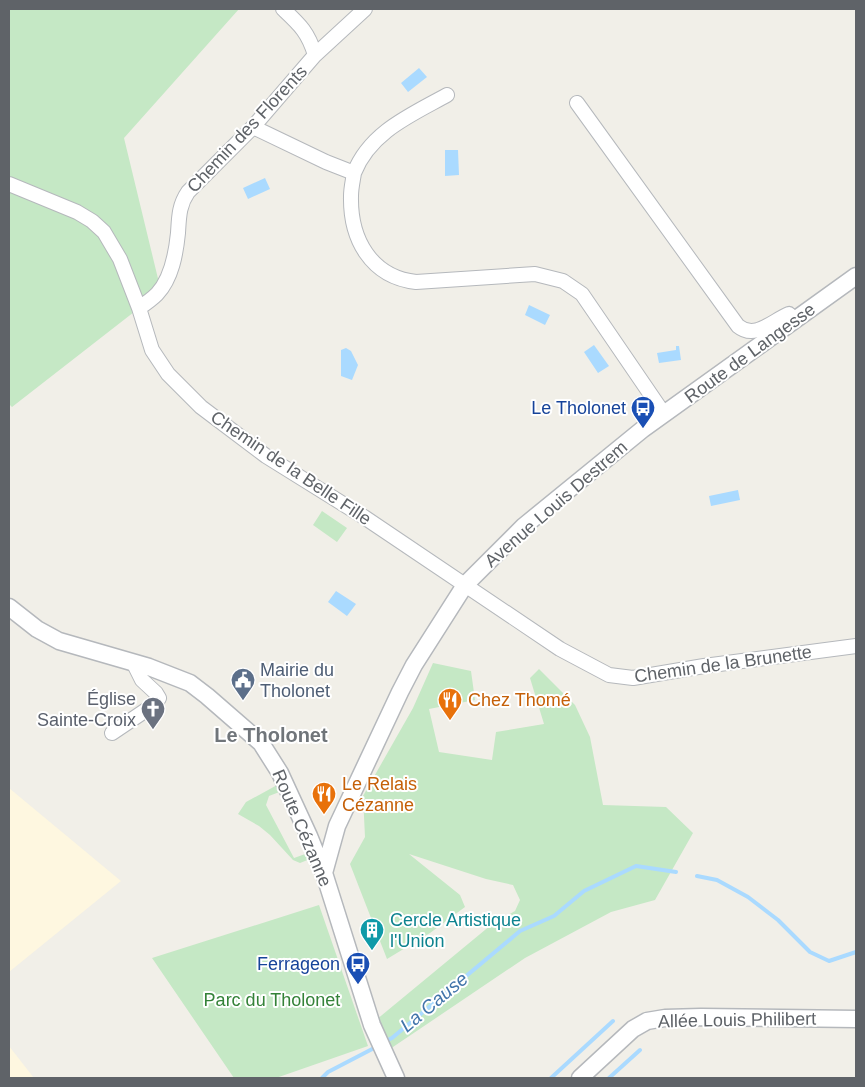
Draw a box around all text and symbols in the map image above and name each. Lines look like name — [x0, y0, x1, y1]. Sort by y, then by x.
street label: Chemin des Florents — [183, 61, 311, 197]
street label: Route de Langesse — [681, 299, 819, 407]
bus stop icon: Le Tholonet — [630, 395, 656, 429]
place label: Le Tholonet — [531, 398, 626, 418]
street label: Chemin de la Belle Fille — [207, 407, 375, 529]
street label: Avenue Louis Destrem — [481, 437, 631, 571]
street label: Chemin de la Brunette — [633, 642, 813, 686]
place label: Mairie du Tholonet — [260, 660, 334, 701]
public building icon: Mairie du Tholonet — [230, 667, 256, 701]
restaurant icon: Chez Thomé — [437, 687, 463, 721]
place label: Église Sainte-Croix — [37, 689, 136, 730]
place label: Chez Thomé — [468, 690, 571, 710]
church icon: Église Sainte-Croix — [140, 696, 166, 730]
district label: Le Tholonet — [214, 724, 328, 746]
street label: Route Cézanne — [268, 767, 336, 889]
place label: Le Relais Cézanne — [342, 774, 417, 815]
restaurant icon: Le Relais Cézanne — [311, 781, 337, 815]
place label: Cercle Artistique l'Union — [390, 910, 521, 951]
building icon: Cercle Artistique l'Union — [359, 917, 385, 951]
bus stop icon: Ferrageon — [345, 951, 371, 985]
place label: Ferrageon — [257, 954, 340, 974]
water label: La Cause — [396, 968, 472, 1036]
park label: Parc du Tholonet — [204, 990, 340, 1010]
street label: Allée Louis Philibert — [658, 1009, 816, 1031]

